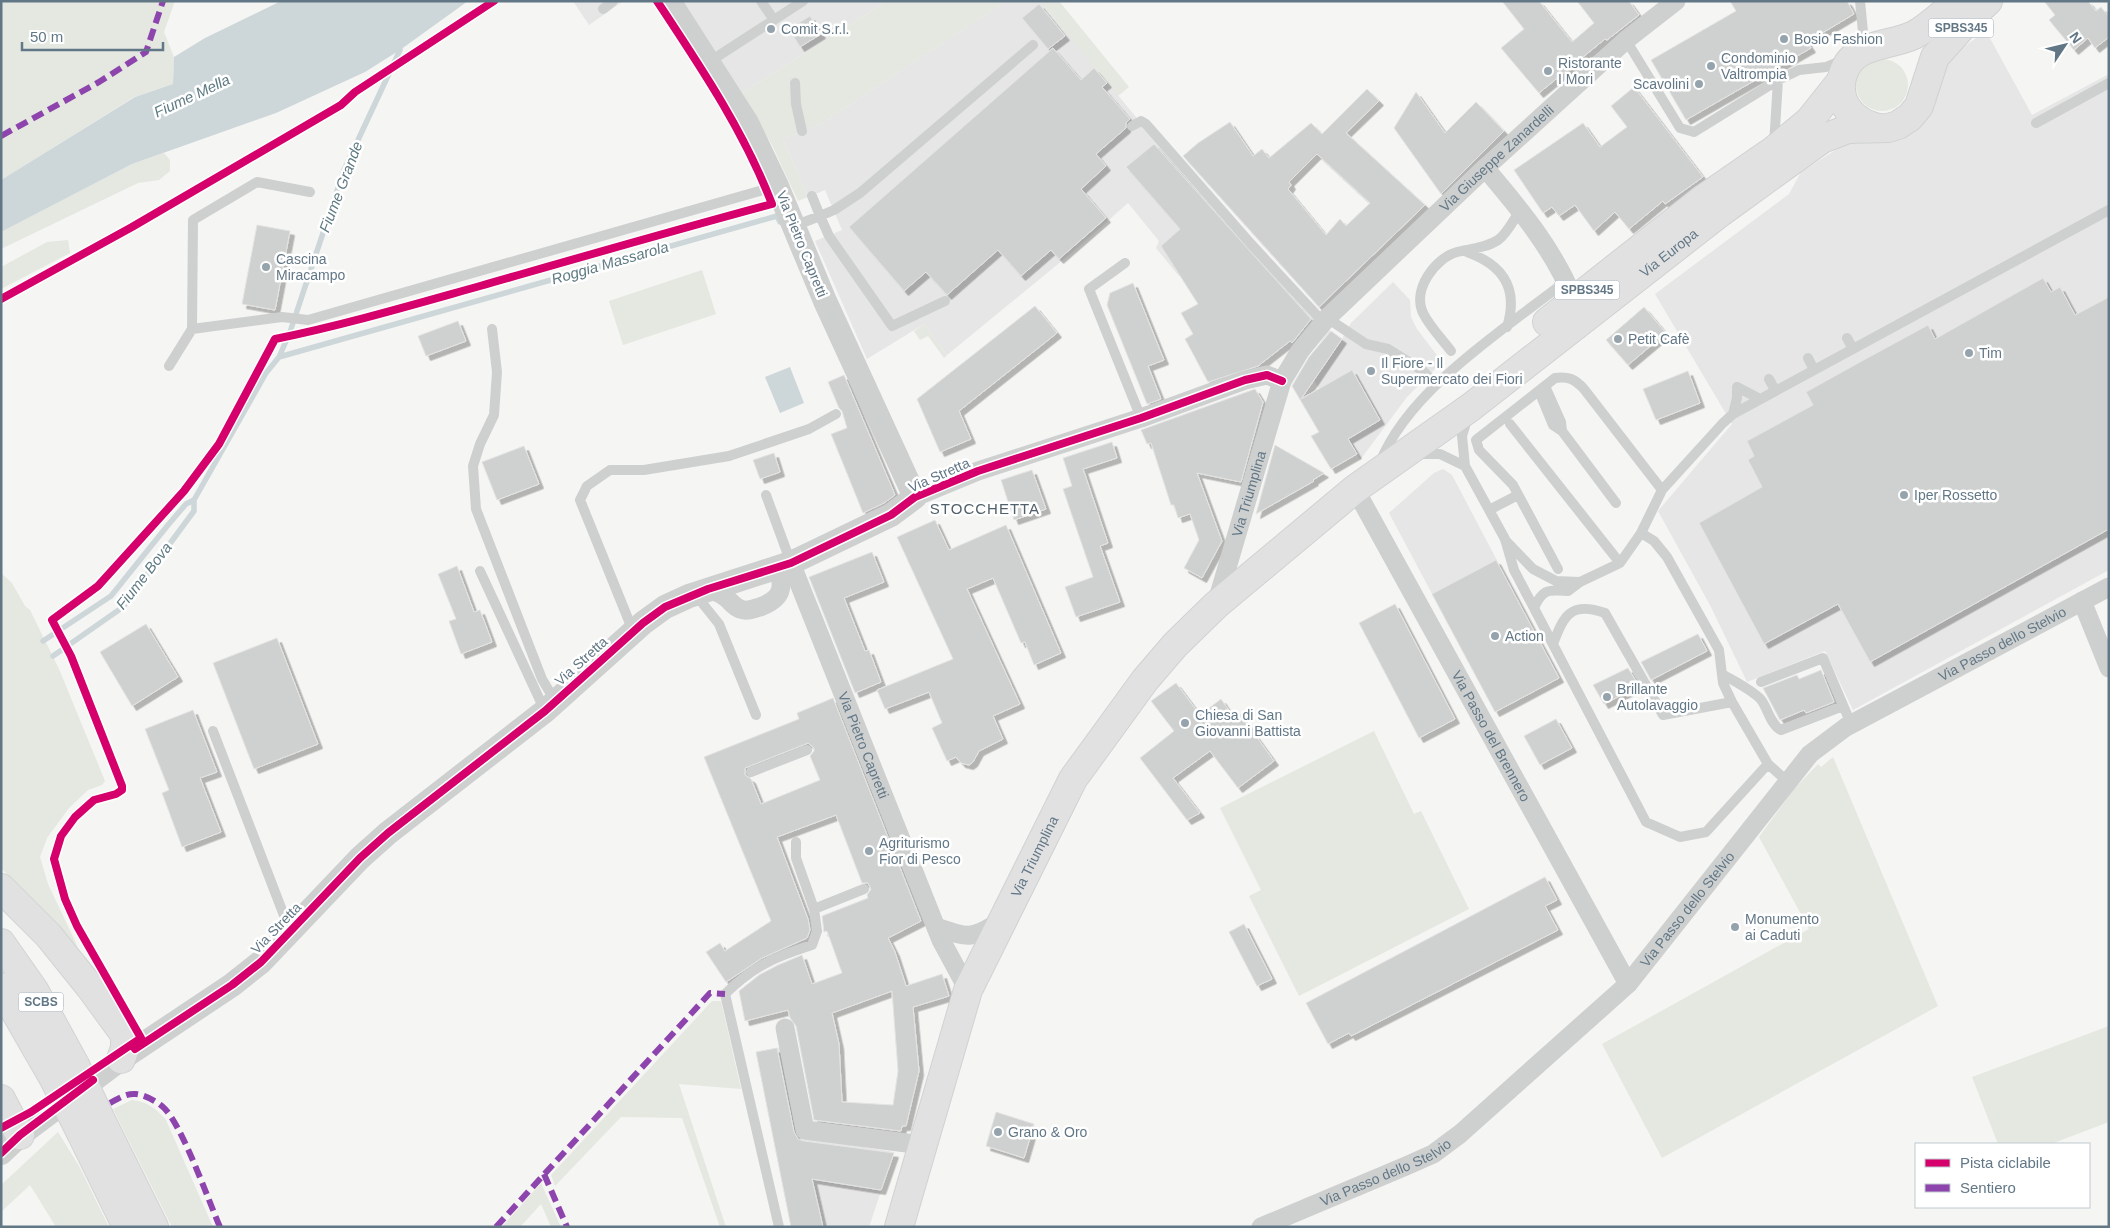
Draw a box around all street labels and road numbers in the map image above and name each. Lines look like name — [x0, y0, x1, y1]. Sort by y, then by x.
road number: SPBS345 — [1928, 18, 1994, 38]
street label: Via Giuseppe Zanardelli — [1436, 102, 1557, 215]
street label: Via Pietro Capretti — [773, 188, 831, 300]
street label: Via Europa — [1636, 225, 1701, 280]
road number: SPBS345 — [1554, 280, 1620, 300]
street label: Via Triumplina — [1229, 449, 1269, 538]
street label: Via Stretta — [906, 454, 972, 496]
street label: Via Passo dello Stelvio — [1936, 603, 2069, 684]
street label: Via Stretta — [551, 633, 611, 689]
street label: Via Passo del Brennero — [1449, 668, 1534, 804]
street label: Via Pietro Capretti — [835, 689, 892, 801]
street label: Via Triumplina — [1008, 813, 1061, 900]
street label: Via Passo dello Stelvio — [1637, 848, 1738, 970]
street label: Via Stretta — [248, 899, 305, 957]
road number: SCBS — [18, 992, 64, 1012]
street label: Via Passo dello Stelvio — [1318, 1135, 1454, 1209]

